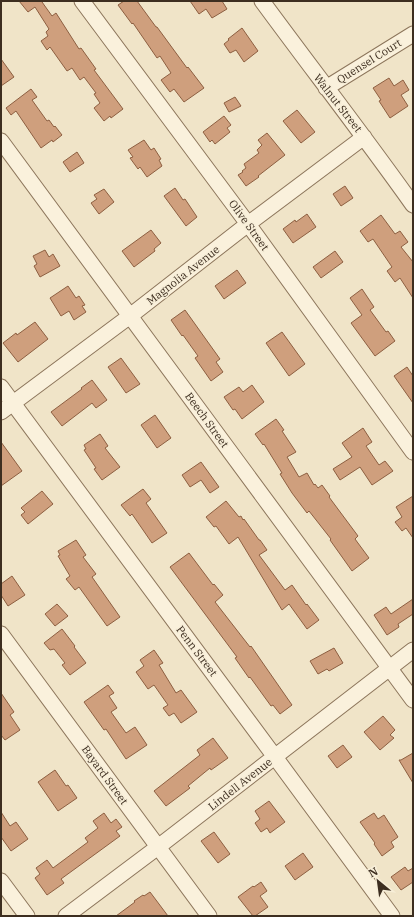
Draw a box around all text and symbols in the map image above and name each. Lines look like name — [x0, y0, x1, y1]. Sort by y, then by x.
street label: Quensel Court — [334, 35, 404, 86]
street label: Walnut Street — [311, 71, 365, 135]
street label: Olive Street — [226, 197, 272, 253]
street label: Magnolia Avenue — [144, 242, 222, 308]
street label: Beech Street — [182, 390, 232, 451]
street label: Penn Street — [173, 623, 221, 679]
street label: Bayard Street — [79, 743, 131, 808]
street label: Lindell Avenue — [205, 755, 275, 813]
north arrow — [358, 861, 398, 901]
text: N — [366, 864, 381, 880]

